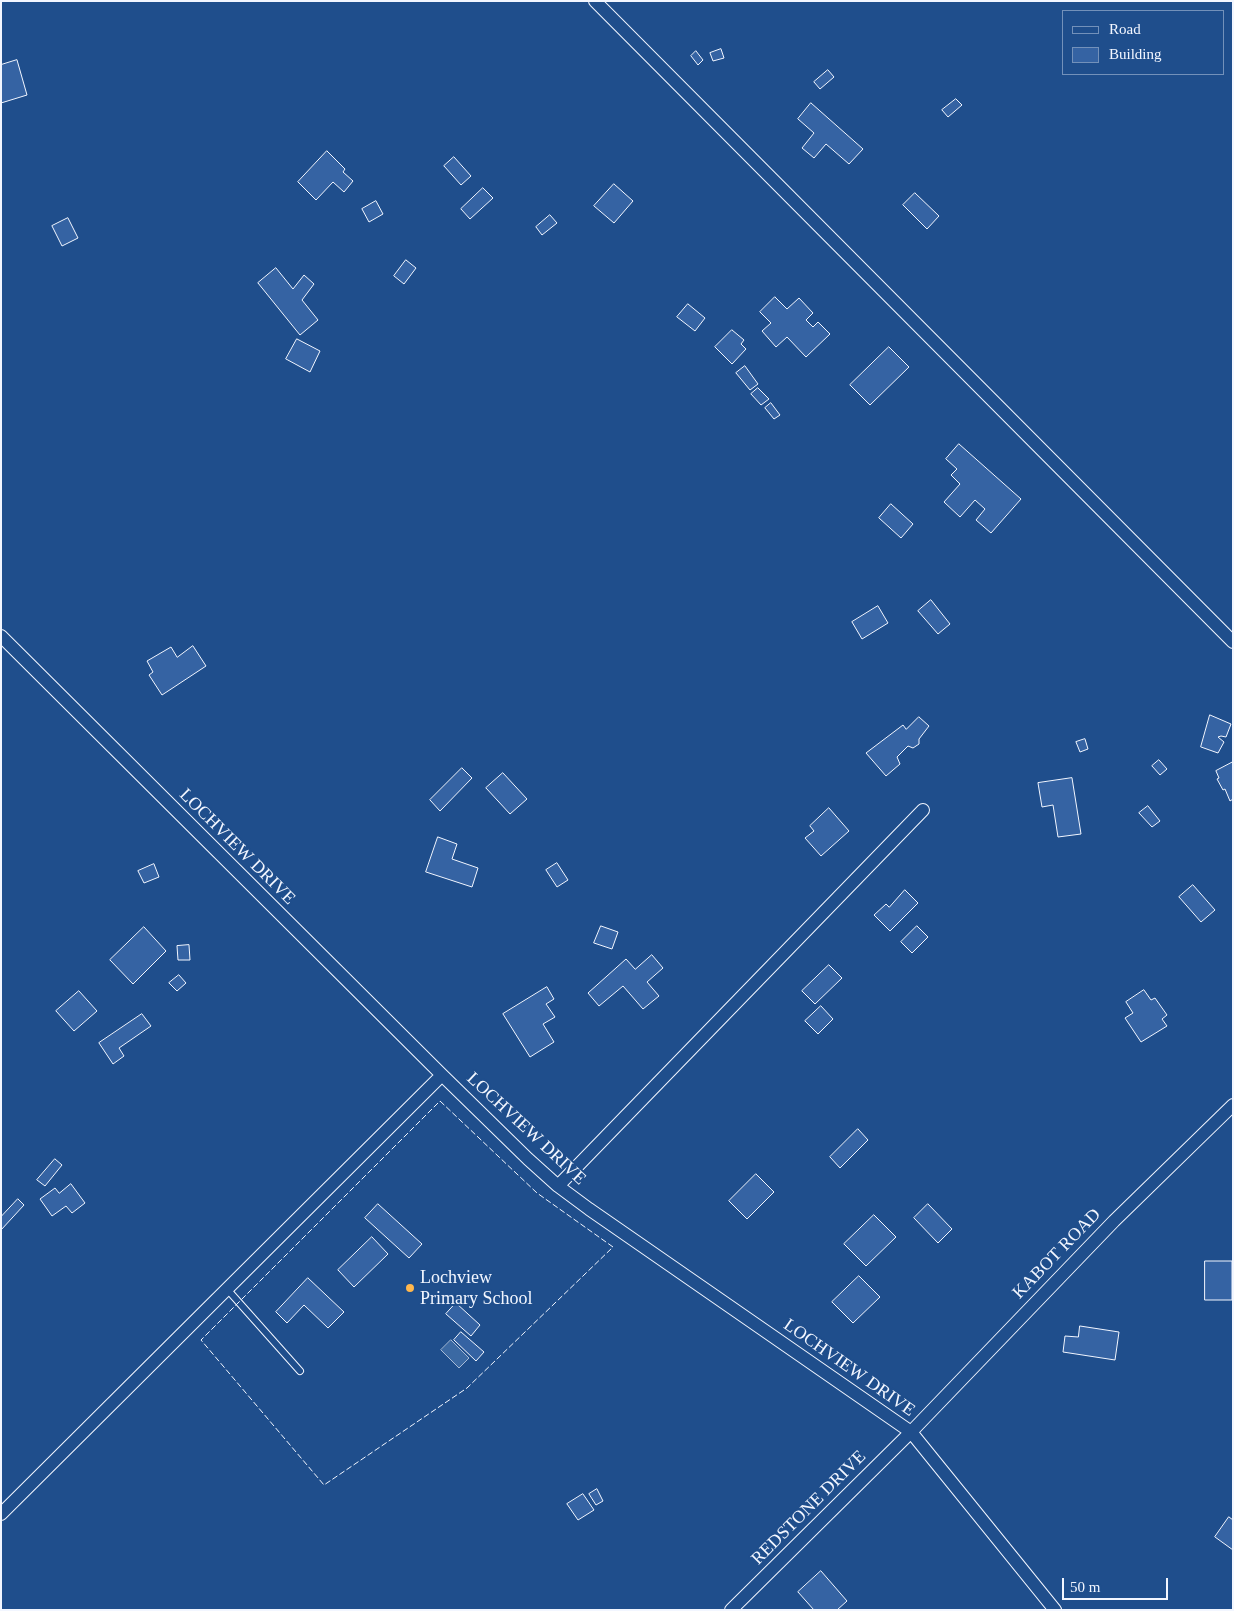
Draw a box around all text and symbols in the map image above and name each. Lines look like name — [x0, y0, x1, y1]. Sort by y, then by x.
legend — [1062, 10, 1224, 75]
text: Road — [1109, 21, 1141, 37]
text: Building — [1109, 46, 1162, 62]
street label: LOCHVIEW DRIVE — [174, 784, 300, 910]
street label: LOCHVIEW DRIVE — [462, 1068, 590, 1190]
street label: KABOT ROAD — [1008, 1204, 1106, 1304]
place label: Lochview Primary School — [420, 1267, 532, 1310]
marker: Lochview Primary School — [404, 1282, 416, 1294]
street label: LOCHVIEW DRIVE — [779, 1315, 919, 1421]
street label: REDSTONE DRIVE — [747, 1446, 871, 1570]
scale bar — [1064, 1568, 1170, 1600]
text: 50 m — [1070, 1579, 1100, 1595]

